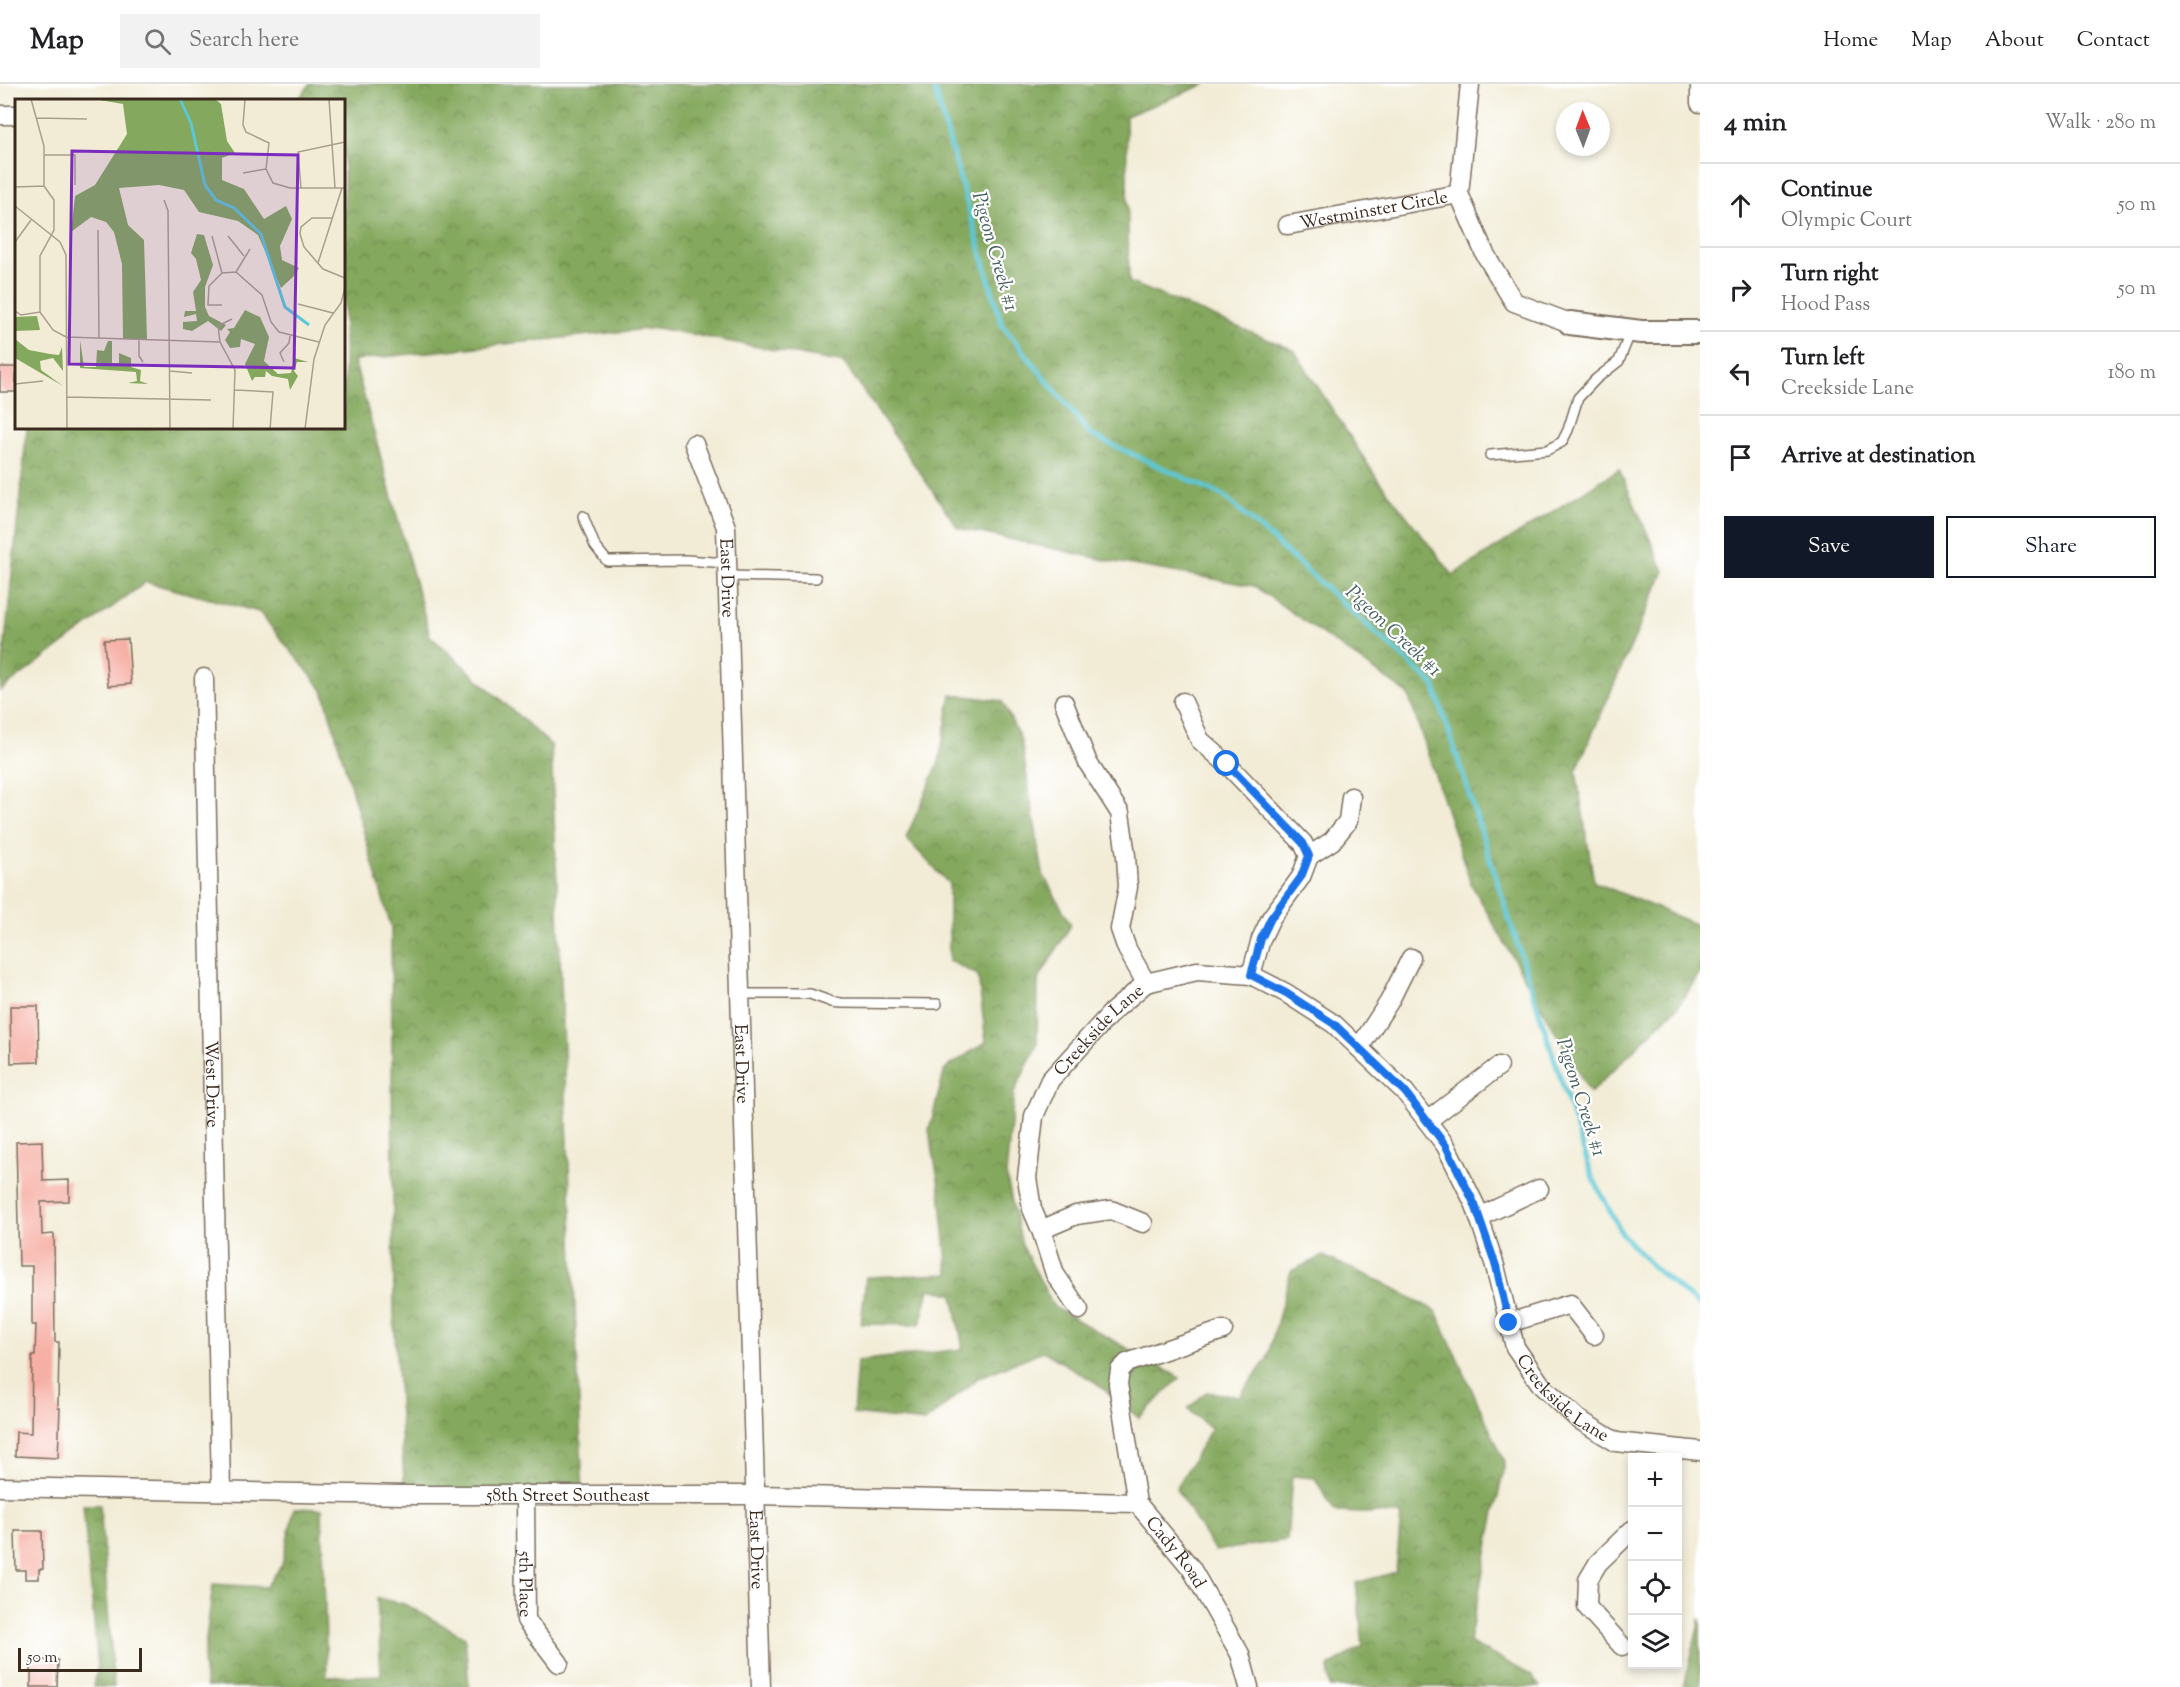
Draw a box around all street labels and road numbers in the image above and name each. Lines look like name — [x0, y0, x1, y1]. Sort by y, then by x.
street label: Westminster Circle — [1298, 185, 1450, 238]
street label: East Drive — [711, 538, 740, 618]
street label: Creekside Lane — [1049, 979, 1151, 1083]
street label: East Drive — [726, 1024, 754, 1104]
street label: West Drive — [197, 1040, 224, 1128]
street label: Creekside Lane — [1509, 1350, 1613, 1450]
street label: 58th Street Southeast — [485, 1484, 650, 1510]
street label: East Drive — [741, 1509, 769, 1590]
street label: Cady Road — [1138, 1511, 1211, 1594]
street label: 5th Place — [510, 1550, 537, 1617]

